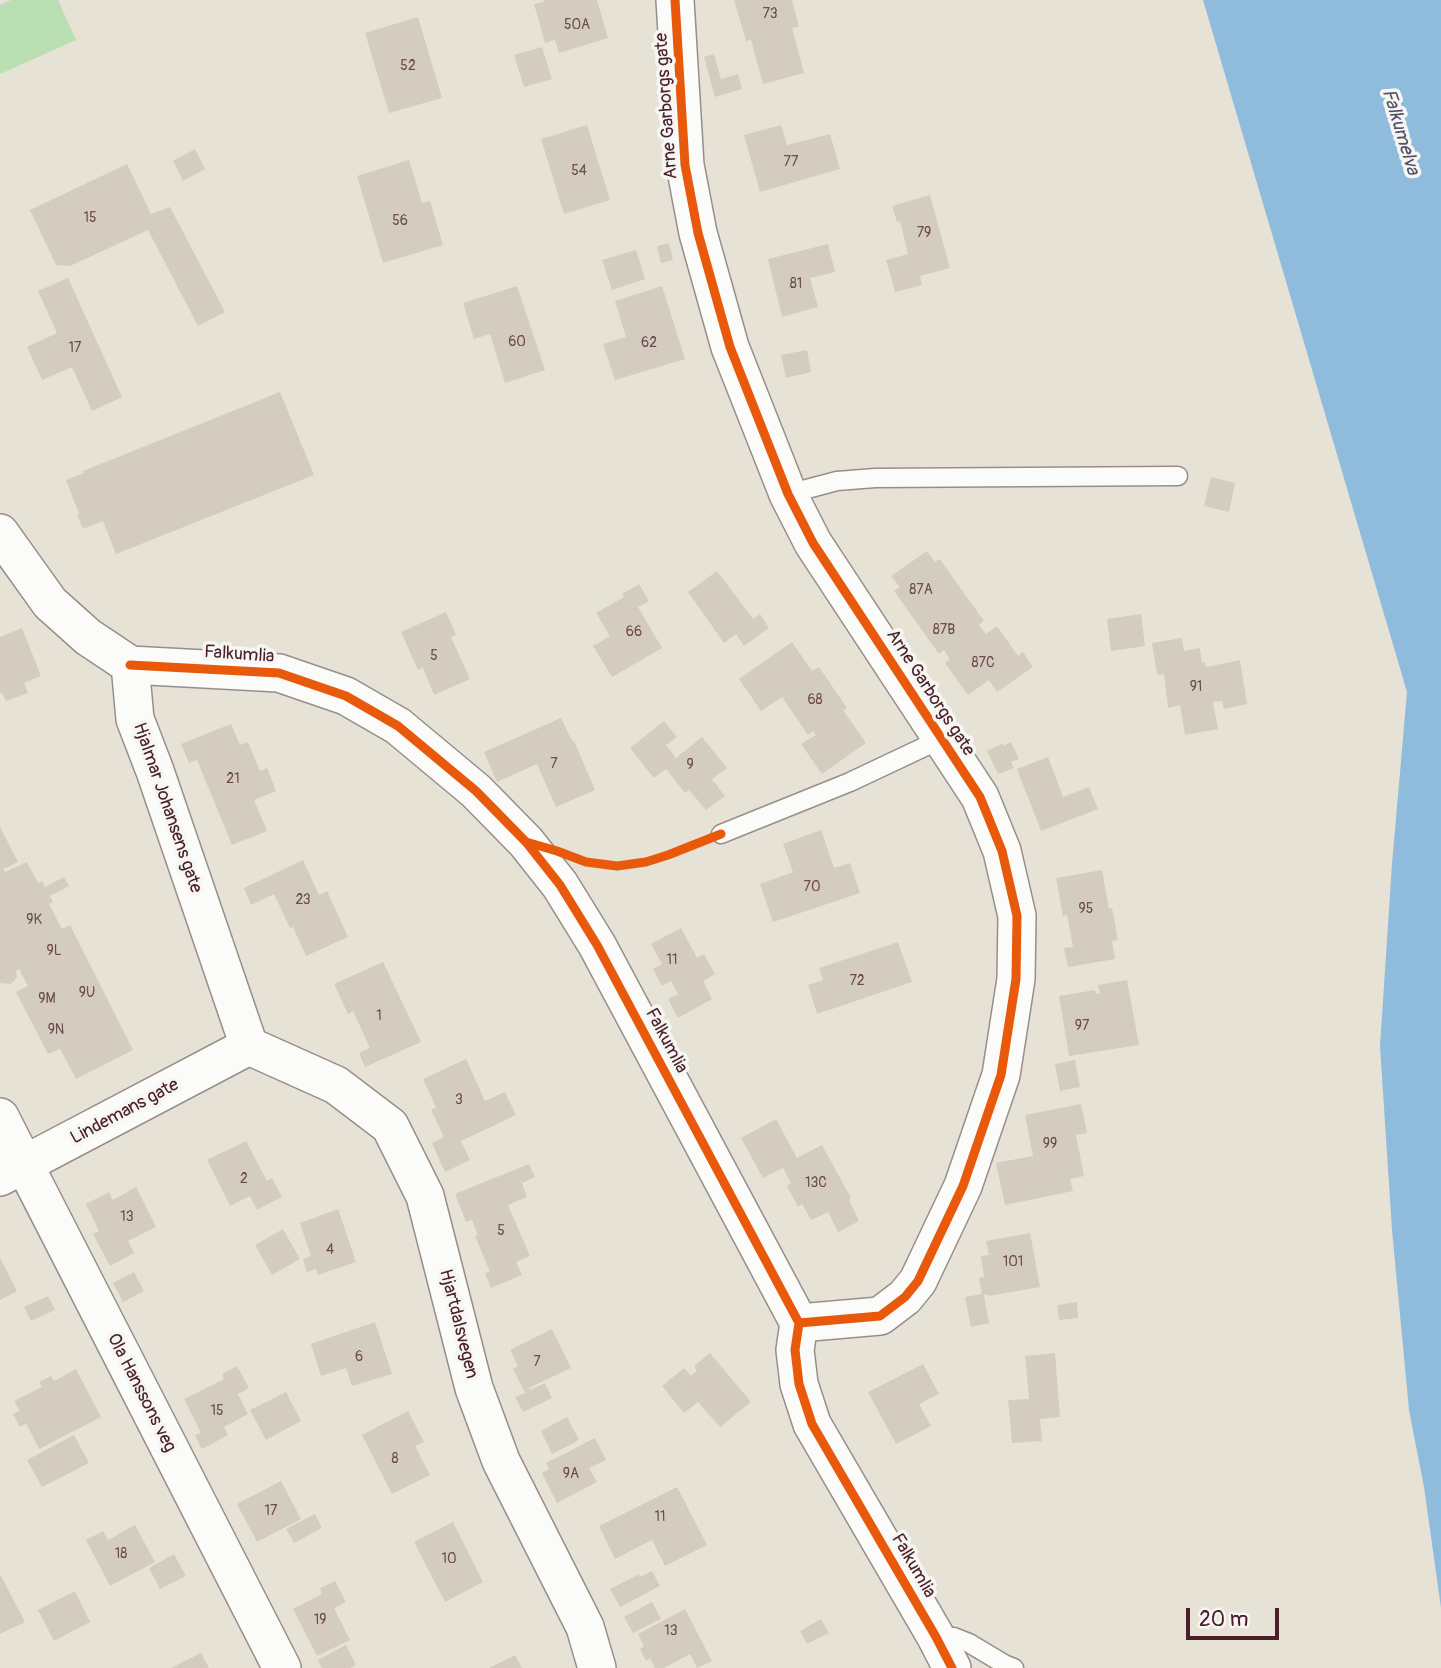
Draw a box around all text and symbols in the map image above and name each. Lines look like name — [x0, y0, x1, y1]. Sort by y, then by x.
house number: 73 — [762, 6, 778, 22]
house number: 50A — [564, 17, 590, 33]
street label: Arne Garborgs gate — [651, 32, 683, 180]
house number: 52 — [400, 58, 416, 74]
water label: Falkumelva — [1376, 86, 1424, 178]
house number: 77 — [784, 154, 798, 170]
house number: 54 — [571, 163, 587, 179]
house number: 15 — [83, 210, 97, 226]
house number: 56 — [392, 213, 408, 229]
house number: 79 — [917, 225, 931, 241]
house number: 81 — [790, 276, 802, 292]
house number: 60 — [508, 334, 526, 350]
house number: 62 — [641, 335, 657, 351]
house number: 17 — [69, 340, 81, 356]
house number: 87A — [909, 582, 933, 598]
house number: 87B — [933, 622, 955, 638]
house number: 66 — [626, 624, 642, 640]
street label: Arne Garborgs gate — [881, 626, 979, 760]
street label: Falkumlia — [203, 642, 275, 668]
house number: 5 — [430, 648, 438, 664]
house number: 87C — [971, 655, 995, 671]
house number: 91 — [1190, 679, 1202, 695]
house number: 68 — [807, 692, 823, 708]
street label: Hjalmar Johansens gate — [128, 720, 206, 896]
house number: 7 — [550, 756, 558, 772]
house number: 9 — [686, 757, 694, 773]
house number: 21 — [226, 771, 240, 787]
house number: 70 — [804, 879, 820, 895]
house number: 23 — [295, 892, 311, 908]
house number: 95 — [1079, 901, 1093, 917]
house number: 9K — [26, 912, 42, 928]
house number: 9L — [46, 943, 62, 959]
house number: 11 — [667, 952, 677, 968]
house number: 72 — [849, 973, 865, 989]
house number: 9U — [79, 985, 95, 1001]
house number: 9M — [38, 991, 56, 1007]
street label: Falkumlia — [640, 1005, 692, 1077]
house number: 1 — [376, 1008, 382, 1024]
house number: 97 — [1075, 1018, 1089, 1034]
house number: 9N — [48, 1022, 64, 1038]
street label: Lindemans gate — [67, 1074, 183, 1150]
house number: 3 — [455, 1092, 463, 1108]
house number: 99 — [1043, 1136, 1057, 1152]
house number: 2 — [240, 1171, 248, 1187]
house number: 13C — [805, 1175, 827, 1191]
house number: 13 — [120, 1209, 134, 1225]
house number: 5 — [497, 1223, 505, 1239]
house number: 4 — [326, 1242, 334, 1258]
house number: 101 — [1003, 1254, 1023, 1270]
street label: Hjartdalsvegen — [434, 1267, 482, 1381]
street label: Ola Hanssons veg — [102, 1330, 180, 1456]
house number: 6 — [355, 1349, 363, 1365]
house number: 7 — [533, 1354, 541, 1370]
house number: 15 — [210, 1403, 224, 1419]
house number: 8 — [391, 1451, 399, 1467]
house number: 9A — [563, 1466, 579, 1482]
house number: 17 — [265, 1503, 277, 1519]
house number: 11 — [655, 1509, 665, 1525]
street label: Falkumlia — [886, 1530, 940, 1602]
house number: 18 — [115, 1546, 127, 1562]
house number: 10 — [441, 1551, 457, 1567]
scale bar — [1189, 1594, 1282, 1638]
text: 20 m — [1199, 1606, 1248, 1633]
house number: 19 — [314, 1612, 326, 1628]
house number: 13 — [664, 1623, 678, 1639]

